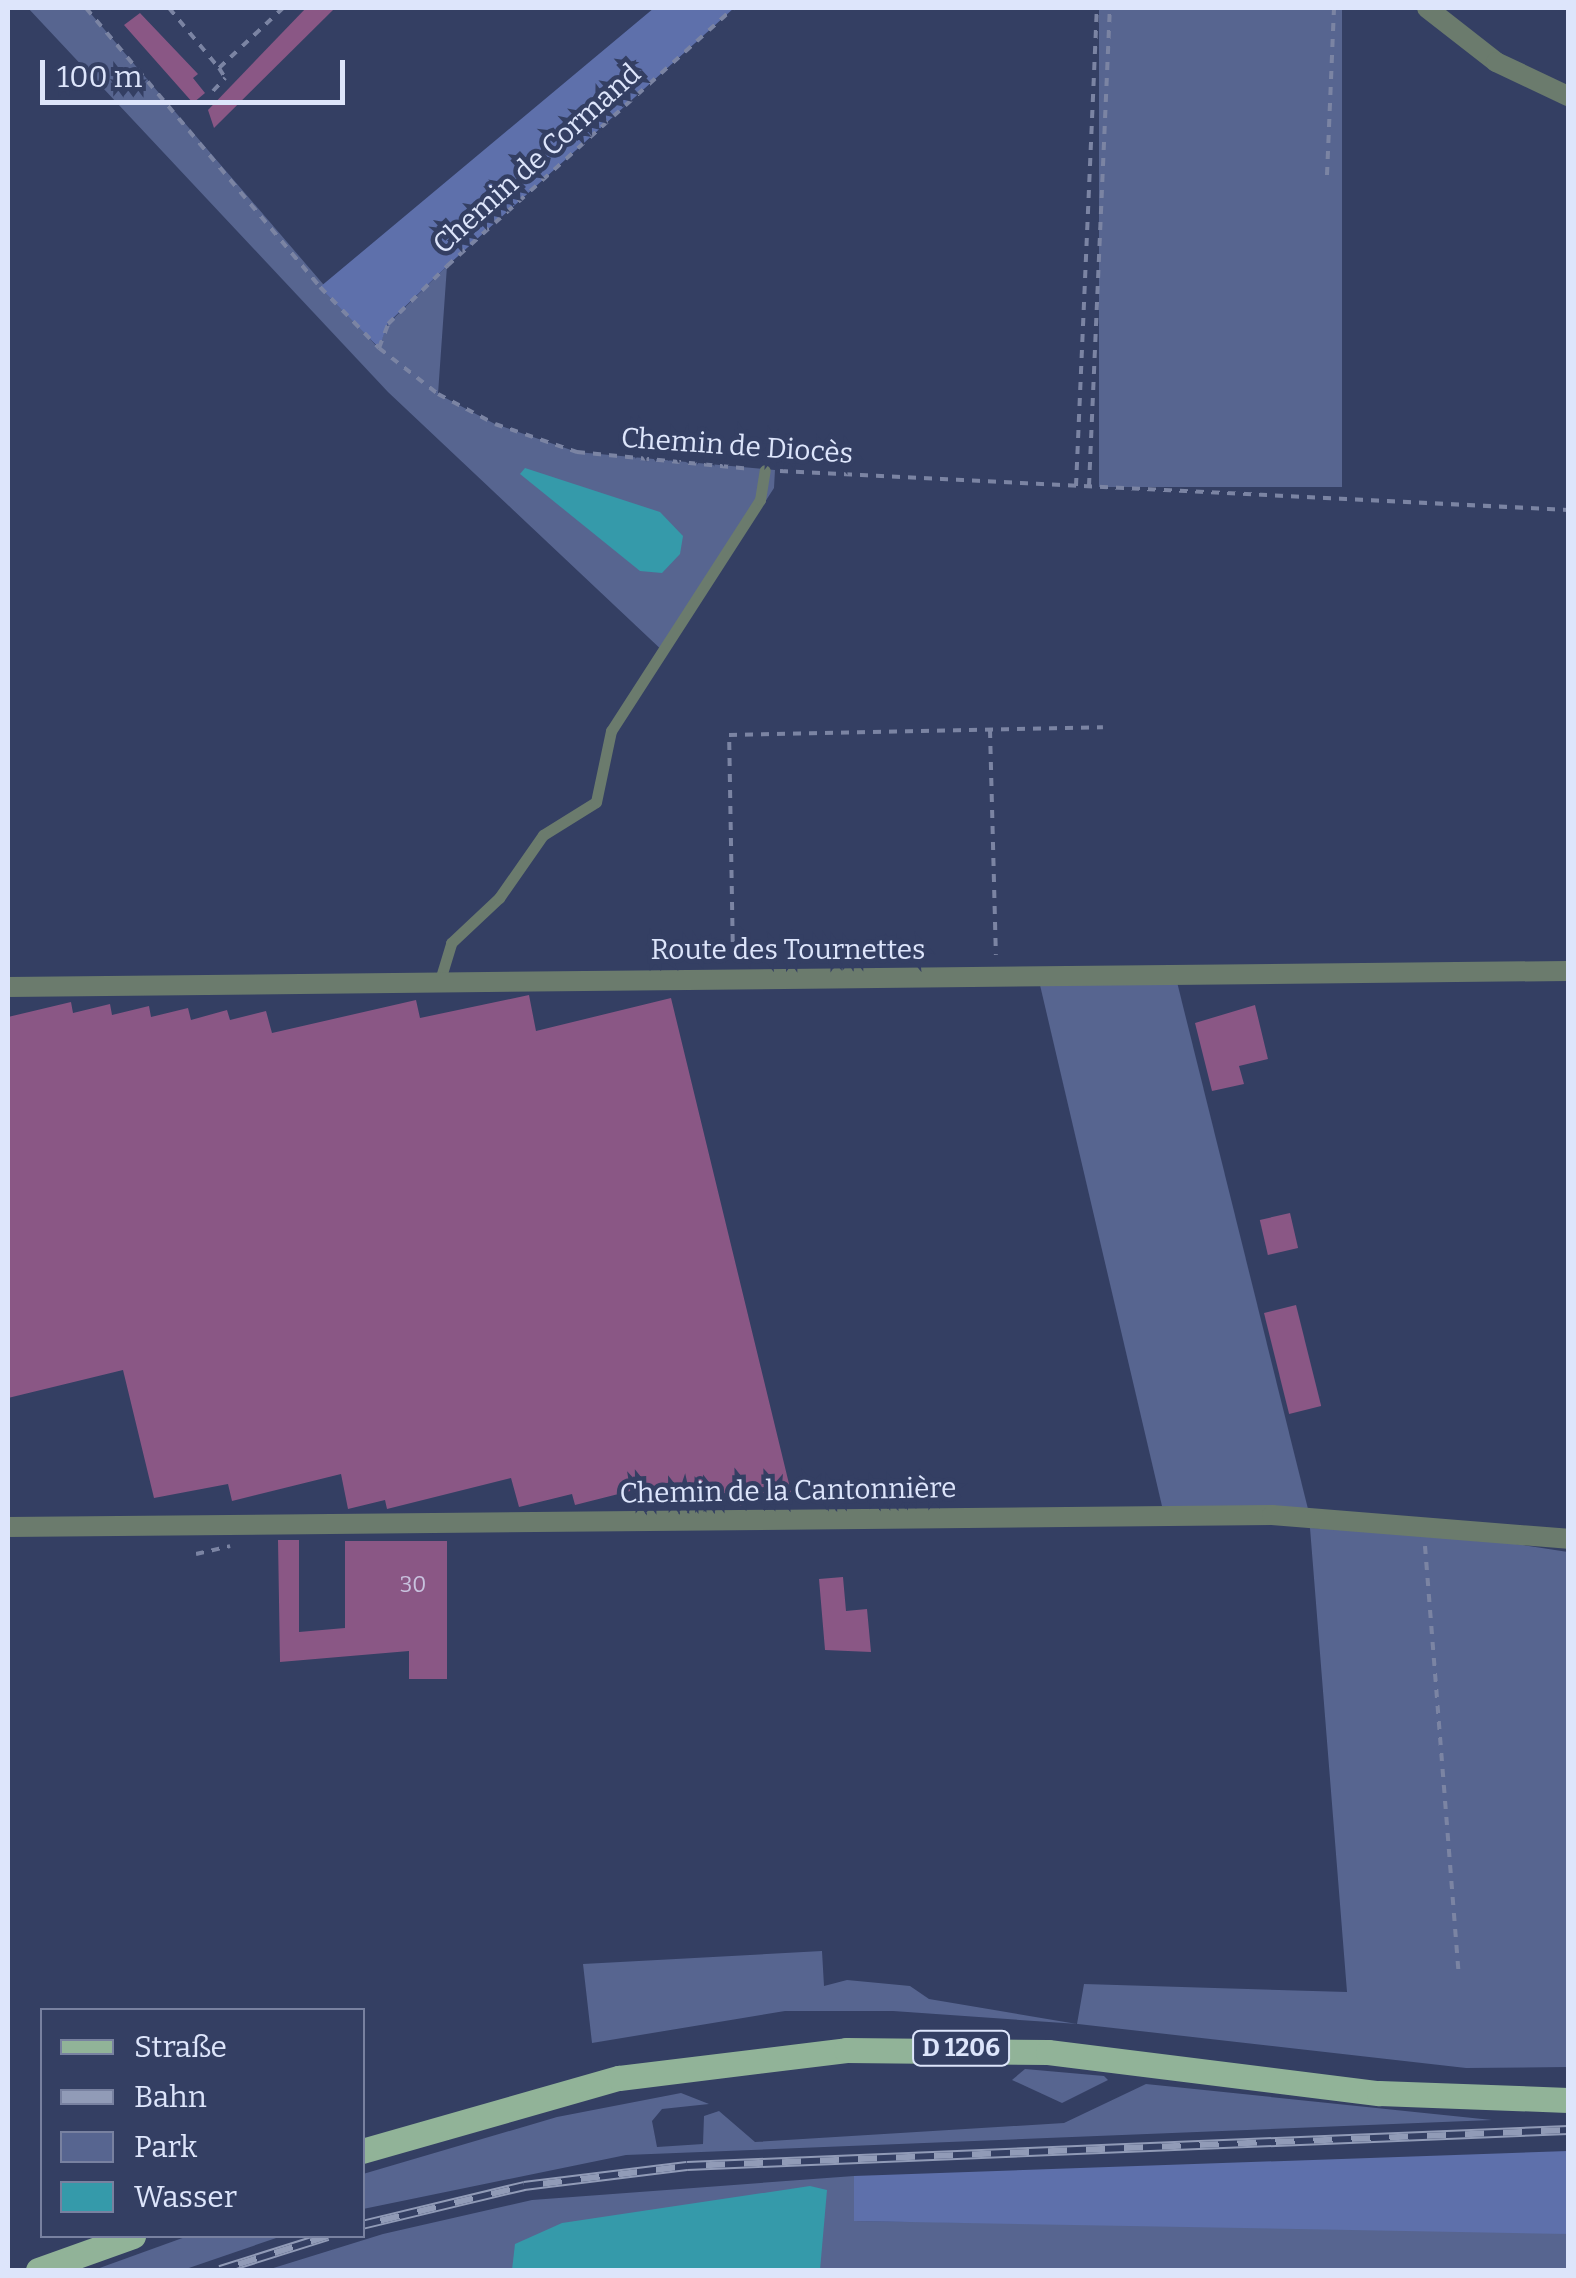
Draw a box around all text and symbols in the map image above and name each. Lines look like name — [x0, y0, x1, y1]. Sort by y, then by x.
scale bar — [45, 40, 350, 102]
street label: Chemin de Cormand — [426, 57, 648, 261]
text: 100 m — [57, 59, 142, 95]
street label: Chemin de Diocès — [620, 421, 854, 471]
street label: Route des Tournettes — [651, 933, 925, 967]
street label: Chemin de la Cantonnière — [619, 1471, 957, 1511]
house number: 30 — [400, 1572, 426, 1598]
legend — [40, 2008, 365, 2238]
road number: D 1206 — [911, 2028, 1011, 2068]
text: Straße — [134, 2029, 227, 2065]
text: Bahn — [134, 2079, 207, 2115]
text: Park — [134, 2129, 197, 2165]
text: Wasser — [134, 2179, 237, 2215]

